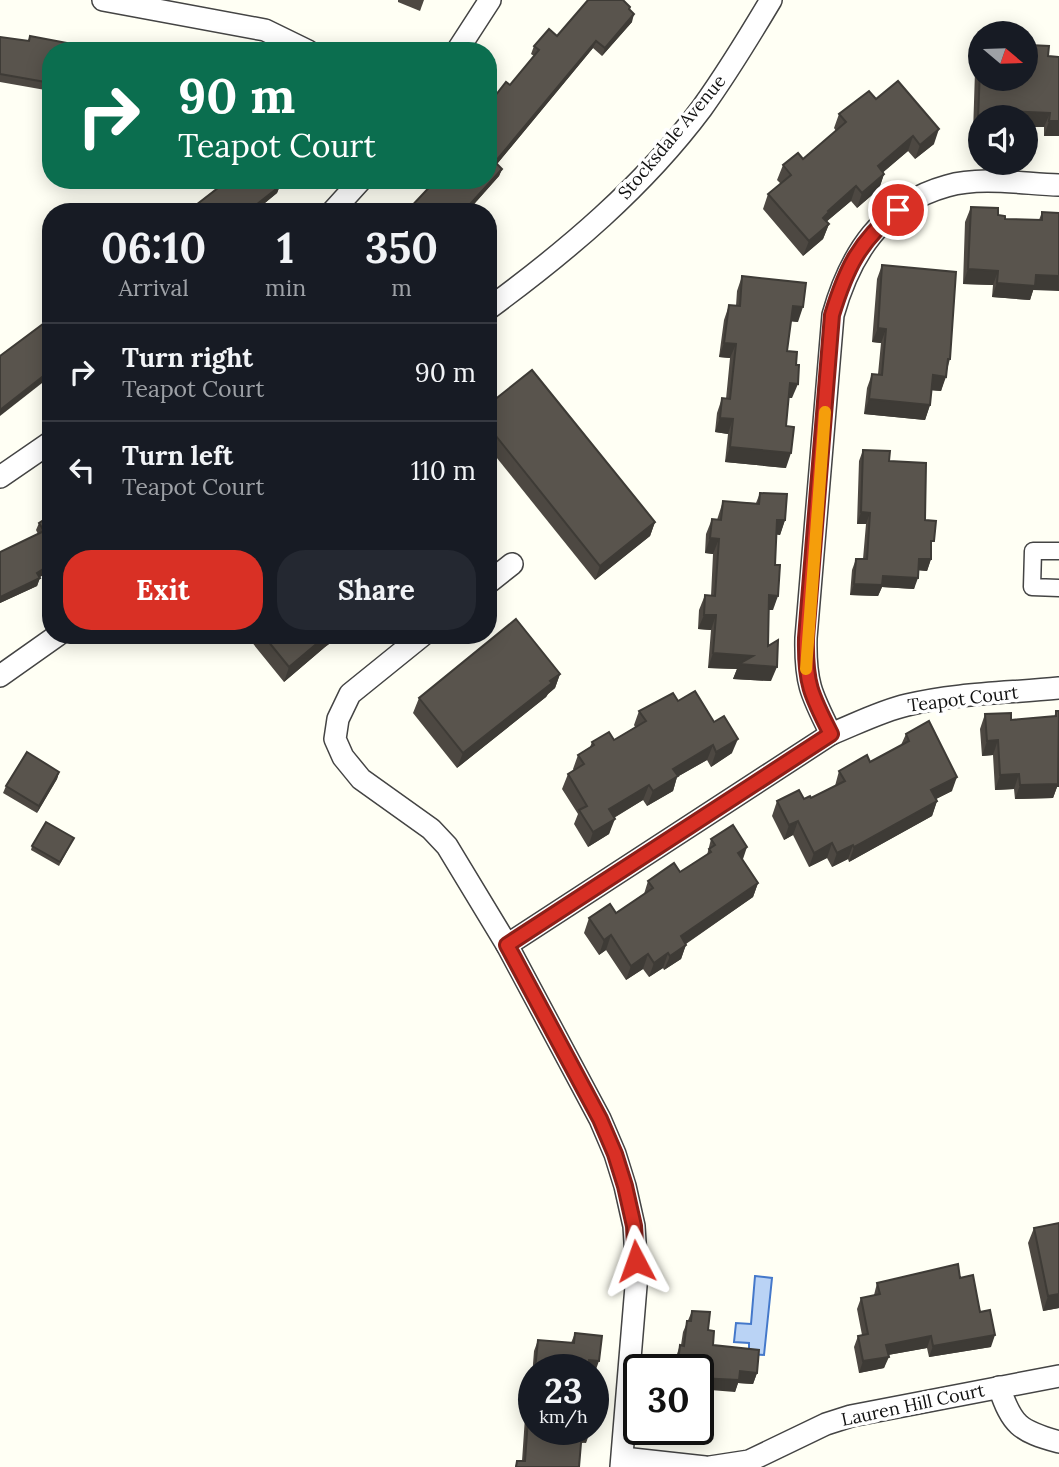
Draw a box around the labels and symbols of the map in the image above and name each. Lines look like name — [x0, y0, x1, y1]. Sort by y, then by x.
north arrow — [968, 21, 1038, 91]
street label: Stocksdale Avenue — [613, 69, 731, 204]
pin — [868, 180, 928, 240]
street label: Teapot Court — [906, 680, 1020, 717]
position arrow — [599, 1224, 673, 1298]
speed limit sign: 30 — [623, 1354, 714, 1445]
street label: Lauren Hill Court — [839, 1378, 987, 1431]

